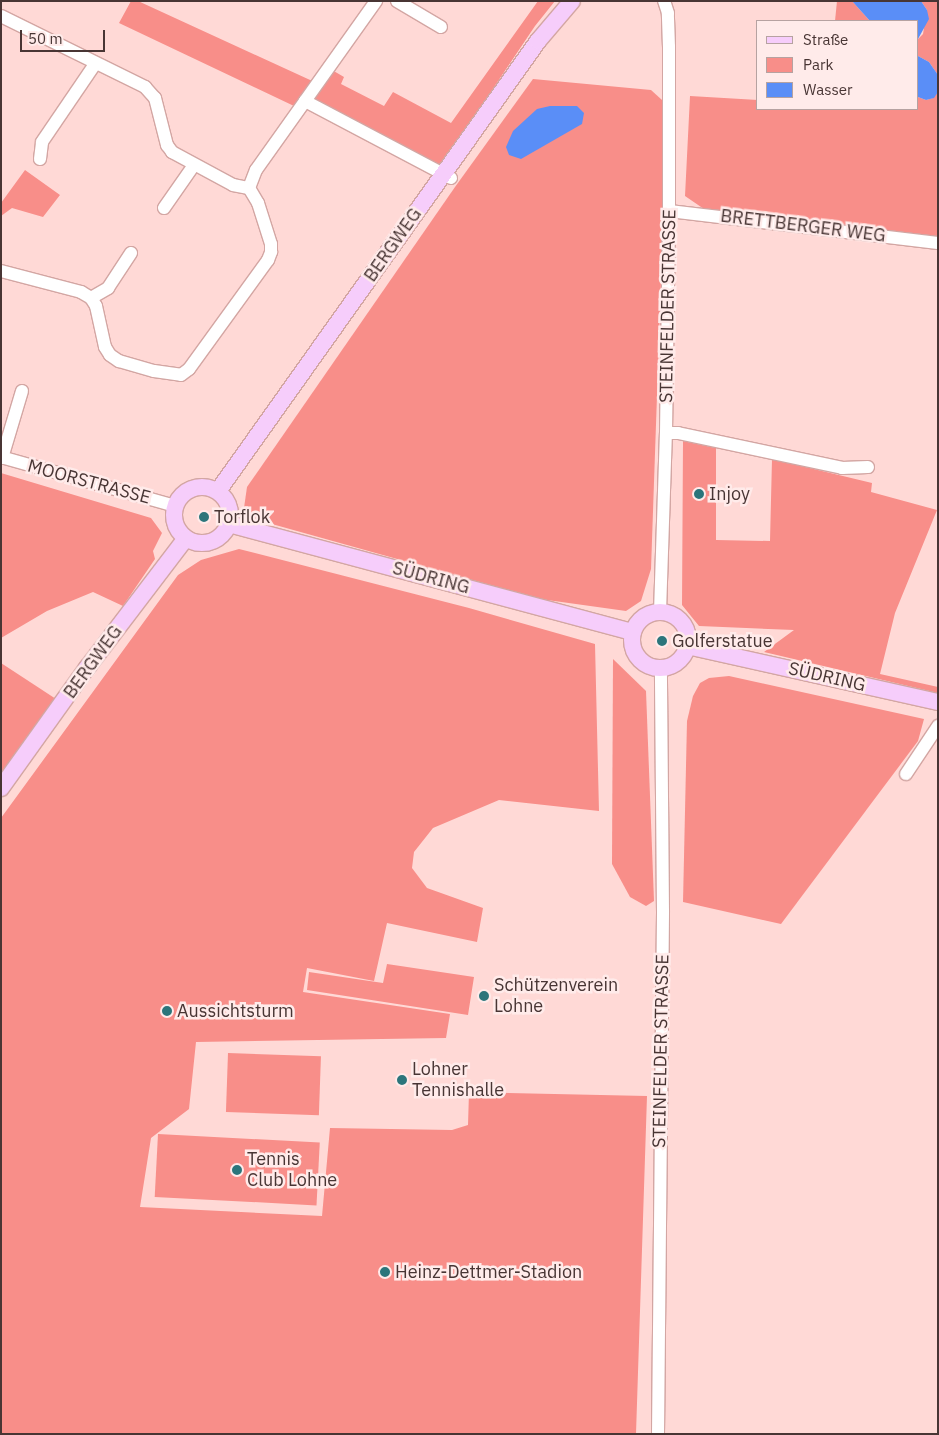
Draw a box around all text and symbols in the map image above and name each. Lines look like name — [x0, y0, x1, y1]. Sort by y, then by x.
scale bar — [22, 20, 108, 52]
legend — [756, 20, 919, 110]
text: 50 m — [28, 29, 63, 48]
text: Straße — [803, 30, 848, 49]
text: Park — [803, 55, 833, 74]
text: Wasser — [803, 80, 853, 99]
street label: BERGWEG — [360, 204, 426, 286]
street label: BRETTBERGER WEG — [719, 205, 887, 247]
street label: STEINFELDER STRASSE — [656, 209, 680, 403]
street label: MOORSTRASSE — [25, 455, 153, 509]
place label: Injoy — [709, 483, 750, 505]
marker: Injoy — [693, 488, 705, 500]
place label: Torflok — [214, 506, 270, 528]
marker: Torflok — [198, 511, 210, 523]
street label: SÜDRING — [390, 557, 472, 599]
street label: BERGWEG — [59, 621, 127, 703]
place label: Golferstatue — [672, 630, 773, 652]
marker: Golferstatue — [656, 635, 668, 647]
street label: SÜDRING — [786, 658, 868, 696]
street label: STEINFELDER STRASSE — [649, 954, 673, 1148]
place label: Schützenverein Lohne — [494, 975, 618, 1018]
marker: Schützenverein Lohne — [478, 990, 490, 1002]
place label: Aussichtsturm — [177, 1000, 294, 1022]
marker: Aussichtsturm — [161, 1005, 173, 1017]
place label: Lohner Tennishalle — [412, 1059, 504, 1102]
marker: Lohner Tennishalle — [396, 1074, 408, 1086]
place label: Tennis Club Lohne — [247, 1149, 337, 1192]
marker: Tennis Club Lohne — [231, 1164, 243, 1176]
place label: Heinz-Dettmer-Stadion — [395, 1261, 582, 1283]
marker: Heinz-Dettmer-Stadion — [379, 1266, 391, 1278]

